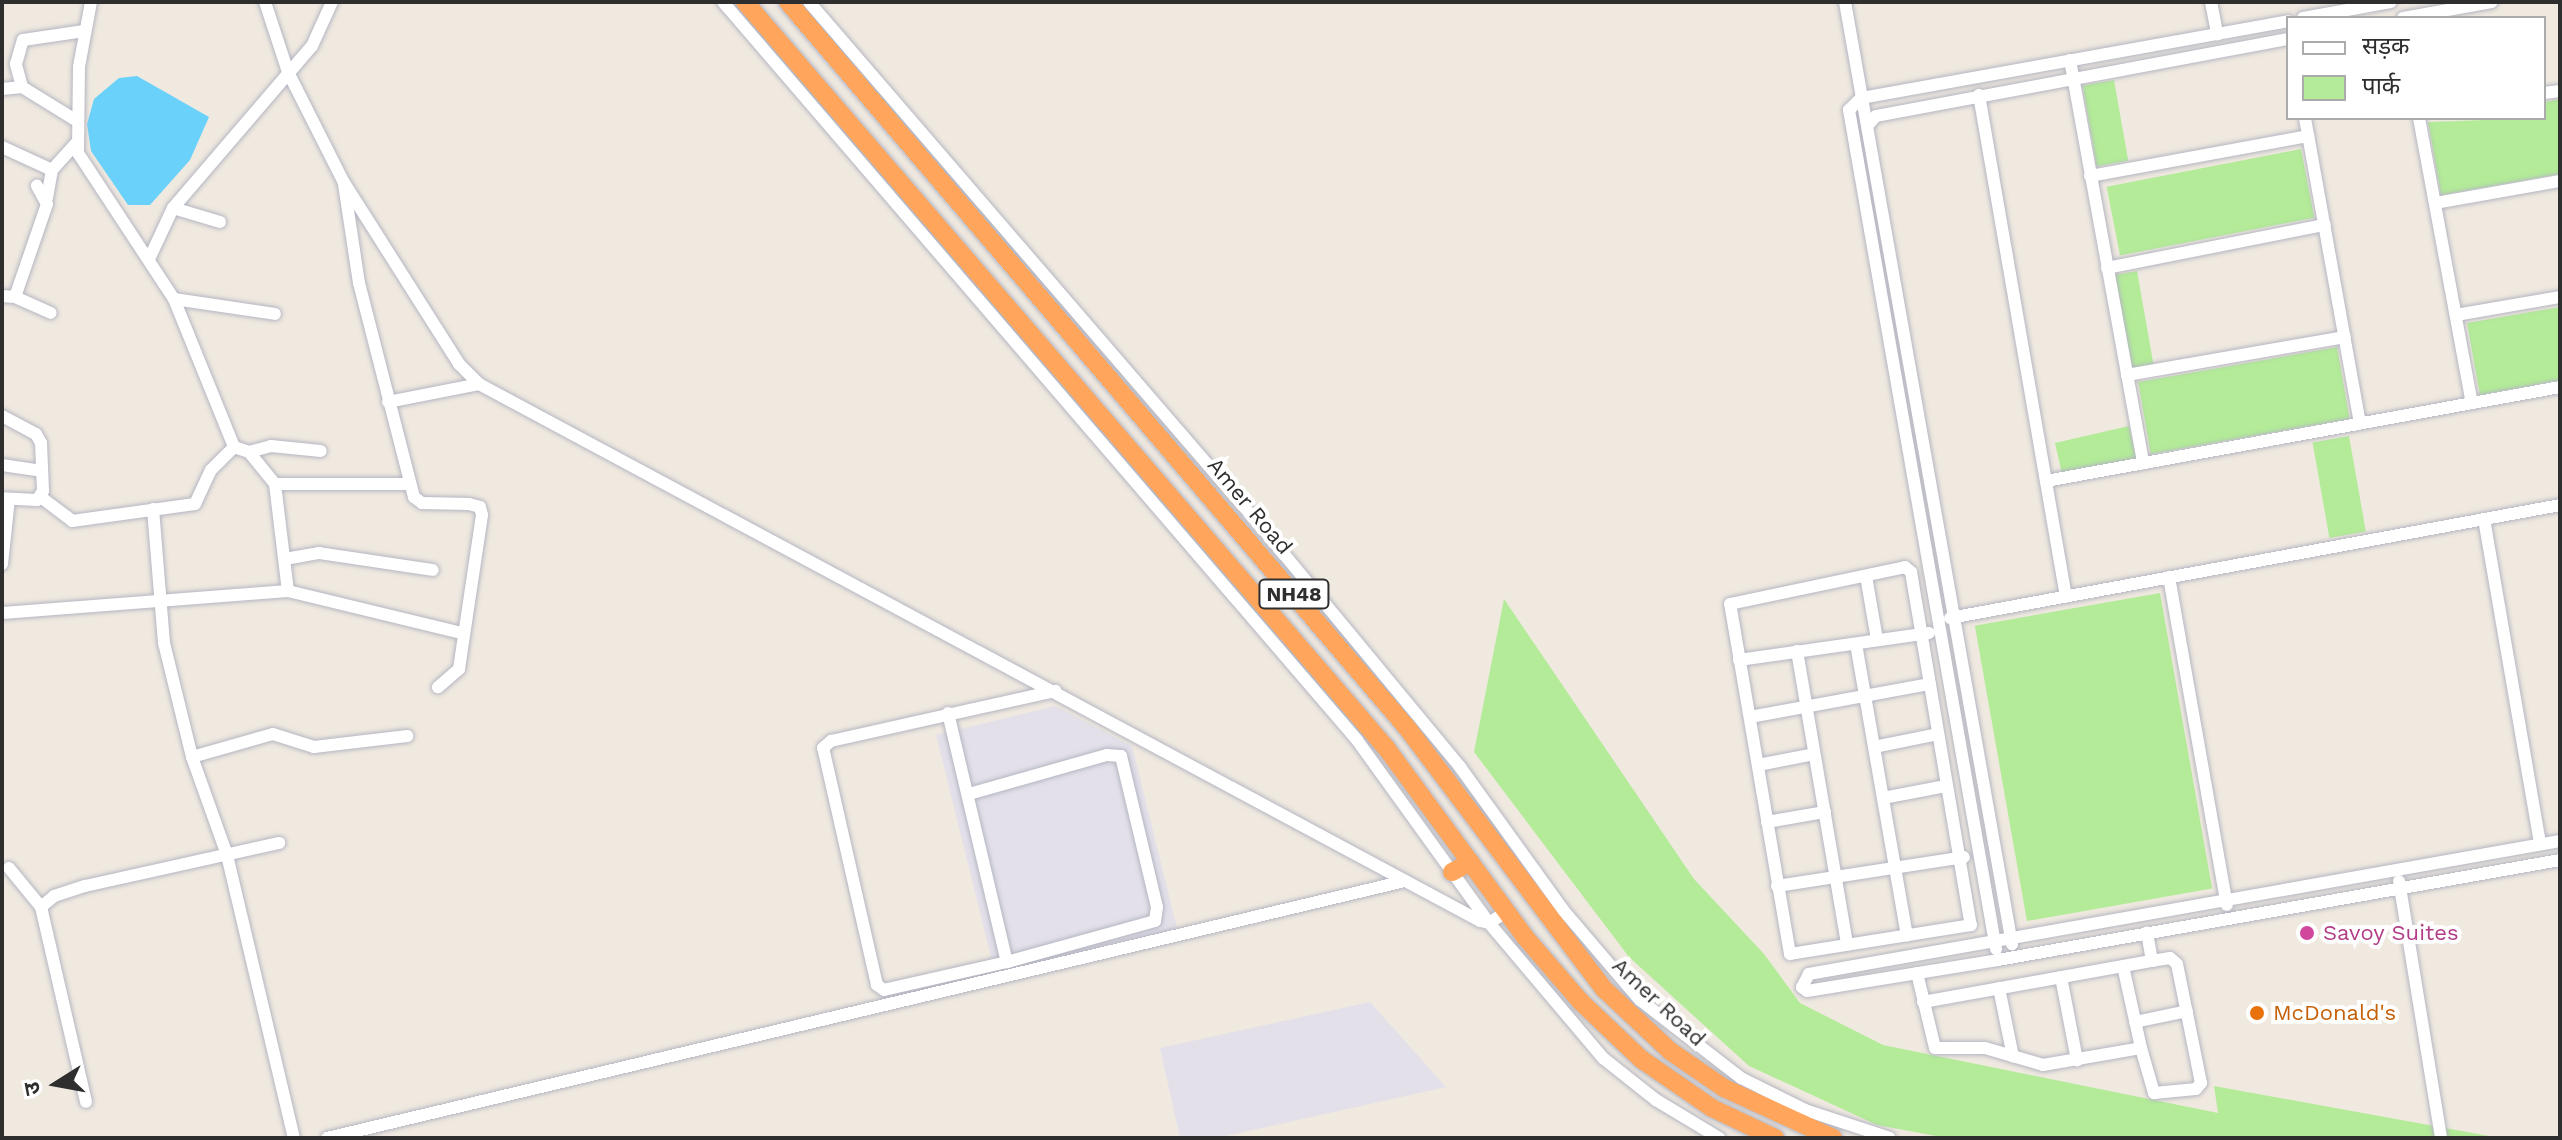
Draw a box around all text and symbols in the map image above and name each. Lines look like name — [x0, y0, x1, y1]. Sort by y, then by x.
legend — [2286, 16, 2546, 120]
text: सड़क — [2362, 32, 2410, 60]
text: पार्क — [2362, 72, 2400, 100]
street label: Amer Road — [1202, 452, 1298, 560]
road number: NH48 — [1258, 578, 1330, 610]
place label: Savoy Suites — [2323, 920, 2459, 946]
marker: Savoy Suites — [2298, 924, 2316, 942]
street label: Amer Road — [1607, 952, 1711, 1052]
place label: McDonald's — [2273, 1000, 2396, 1026]
marker: McDonald's — [2248, 1004, 2266, 1022]
north arrow — [16, 1044, 96, 1124]
text: उ — [18, 1080, 45, 1097]

